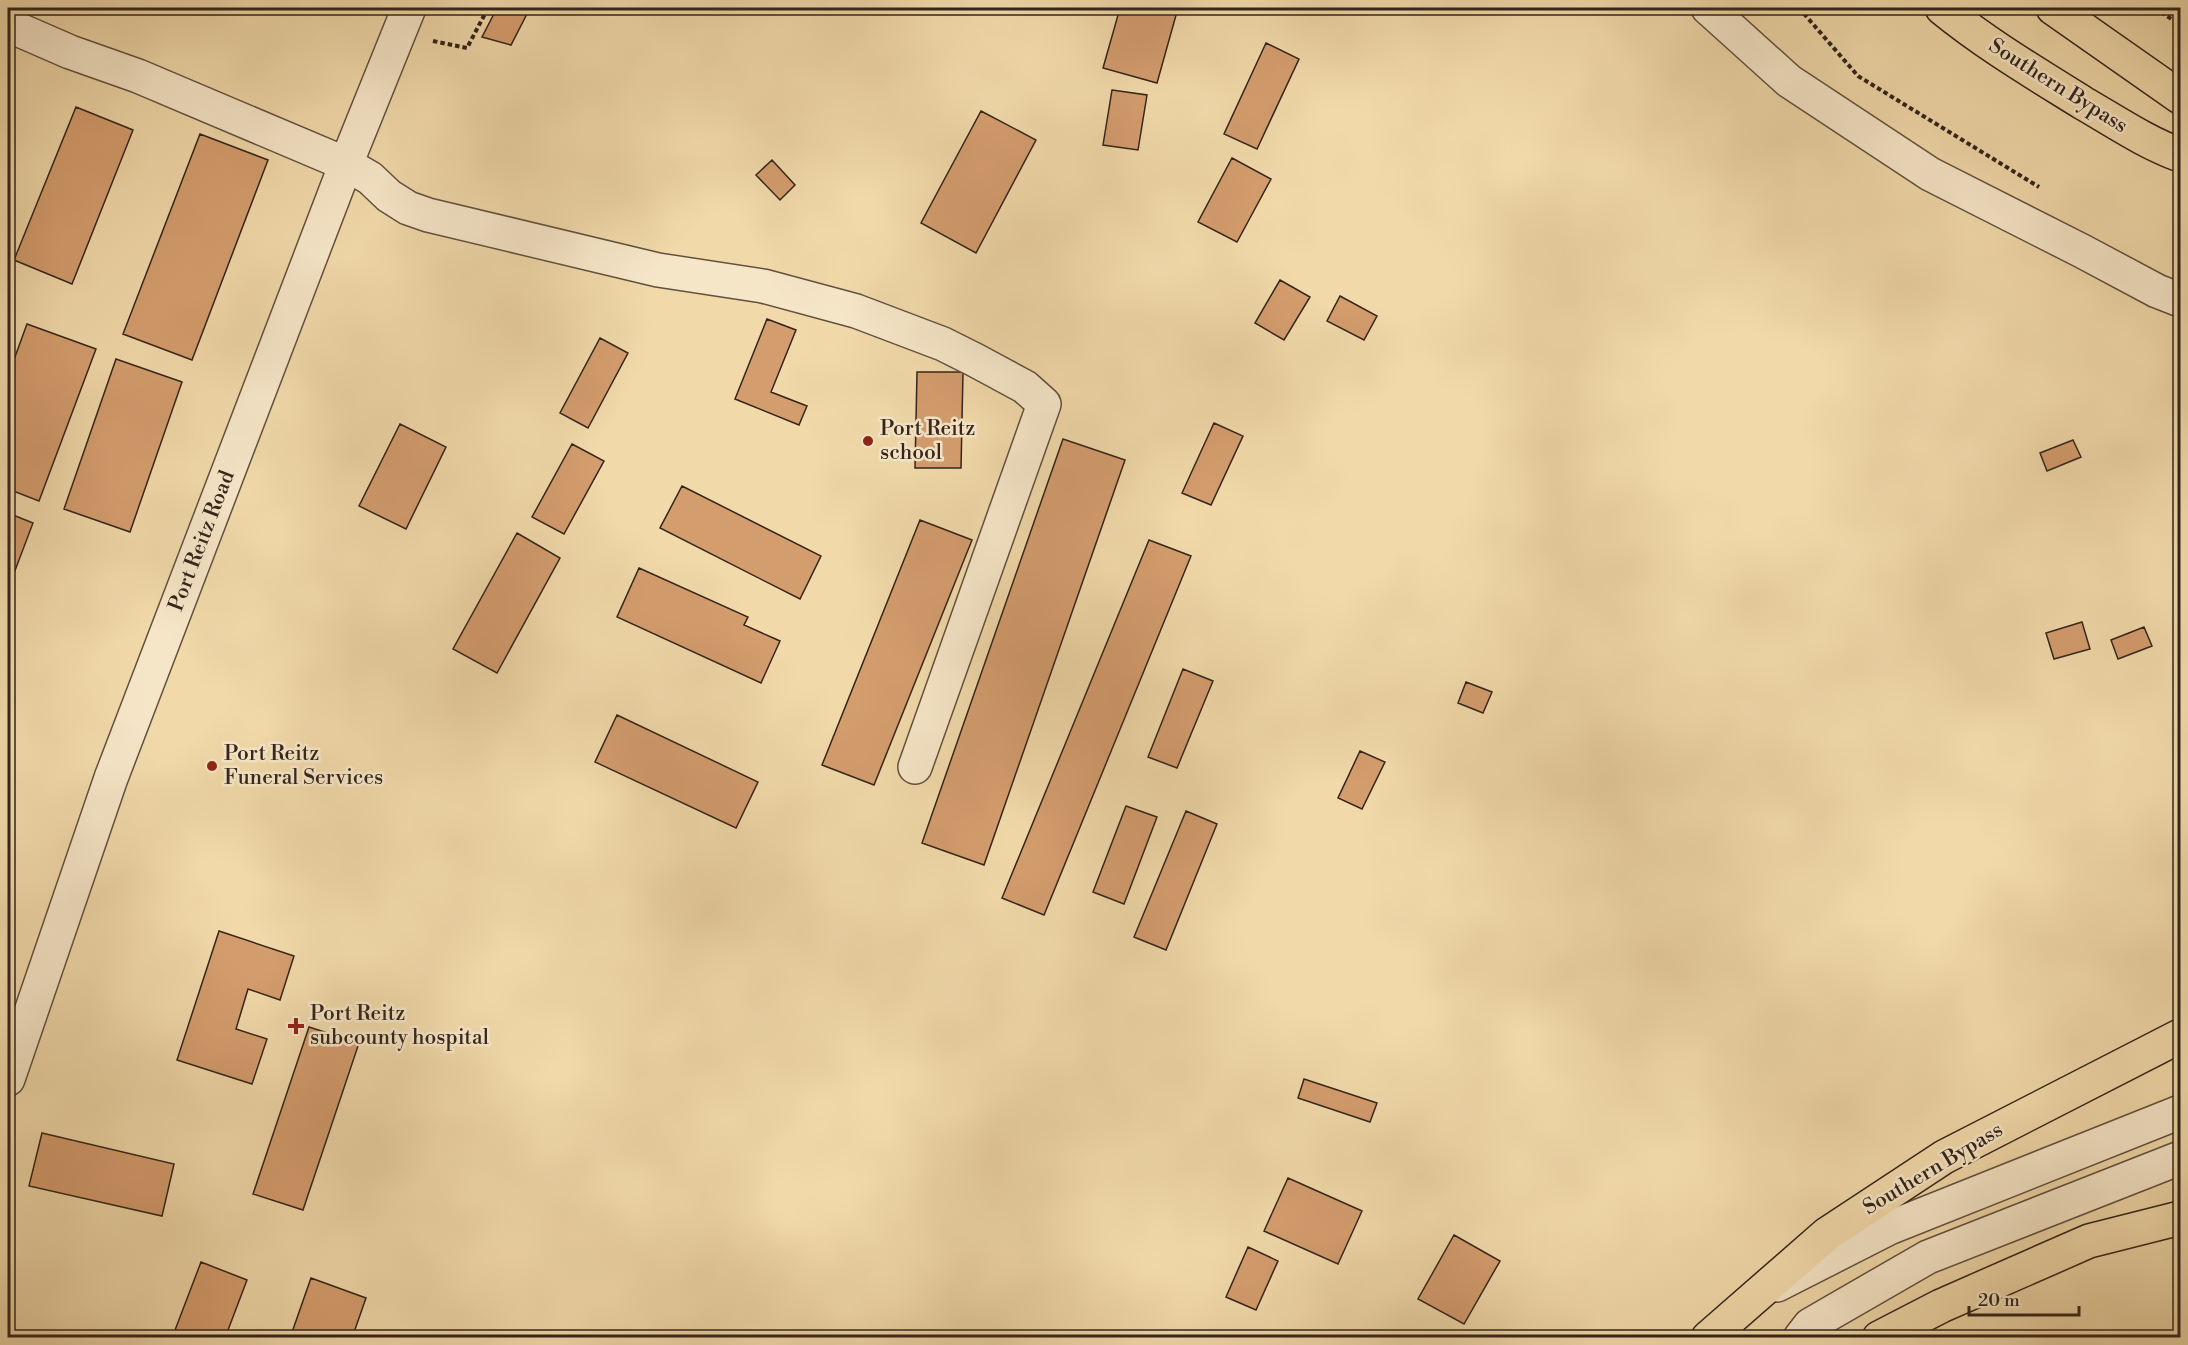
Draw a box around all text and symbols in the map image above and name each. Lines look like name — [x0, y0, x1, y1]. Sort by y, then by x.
street label: Southern Bypass — [1984, 33, 2132, 139]
place label: Port Reitz school — [880, 416, 975, 466]
marker: Port Reitz school — [861, 434, 875, 448]
street label: Port Reitz Road — [163, 467, 241, 615]
place label: Port Reitz Funeral Services — [224, 741, 383, 791]
marker: Port Reitz Funeral Services — [205, 759, 219, 773]
place label: Port Reitz subcounty hospital — [310, 1001, 489, 1051]
marker: Port Reitz subcounty hospital — [287, 1017, 305, 1035]
street label: Southern Bypass — [1858, 1117, 2008, 1221]
scale bar — [1969, 1279, 2078, 1317]
text: 20 m — [1978, 1289, 2020, 1312]

